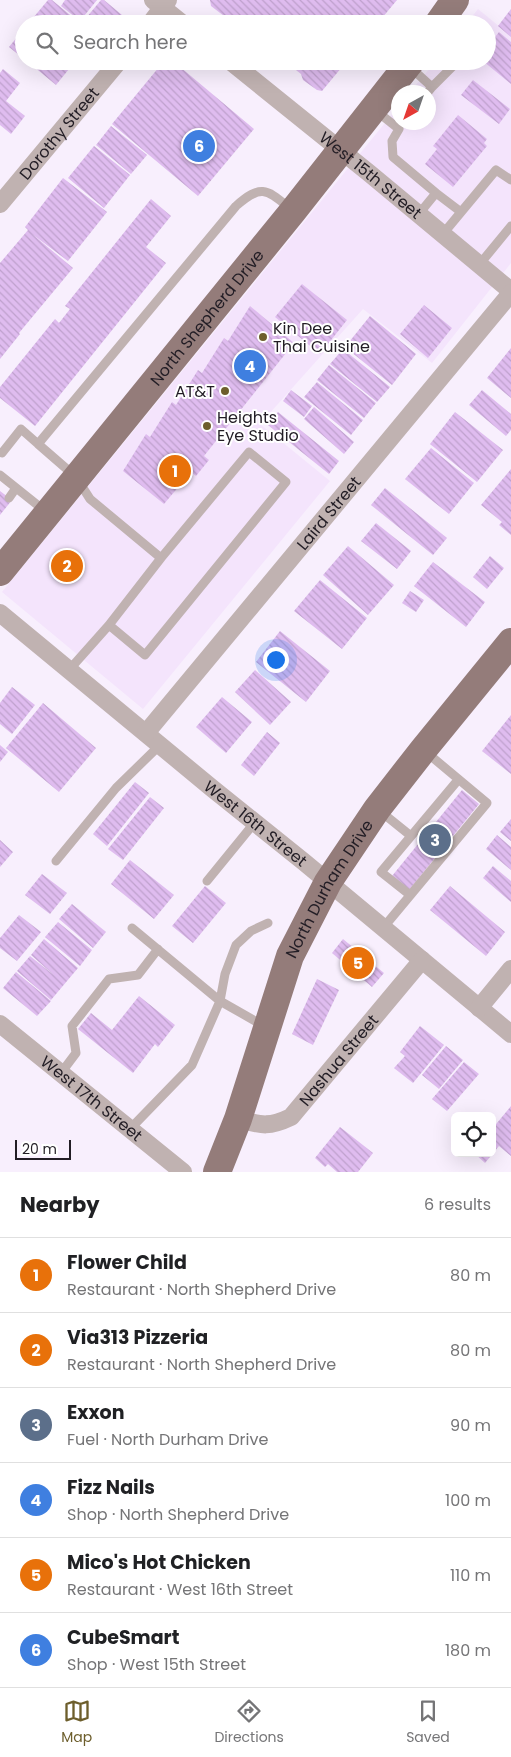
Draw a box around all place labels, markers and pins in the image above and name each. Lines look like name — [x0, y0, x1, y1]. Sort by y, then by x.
pin: 6 — [183, 127, 215, 165]
place label: Kin Dee Thai Cuisine — [273, 317, 370, 358]
marker: Kin Dee Thai Cuisine — [257, 331, 269, 343]
pin: 4 — [234, 347, 266, 385]
place label: AT&T — [175, 380, 215, 403]
marker: AT&T — [219, 385, 231, 397]
place label: Heights Eye Studio — [217, 406, 299, 447]
marker: Heights Eye Studio — [201, 420, 213, 432]
pin: 1 — [159, 452, 191, 490]
pin: 2 — [51, 547, 83, 585]
pin: 3 — [419, 821, 451, 859]
pin: 5 — [342, 944, 374, 982]

